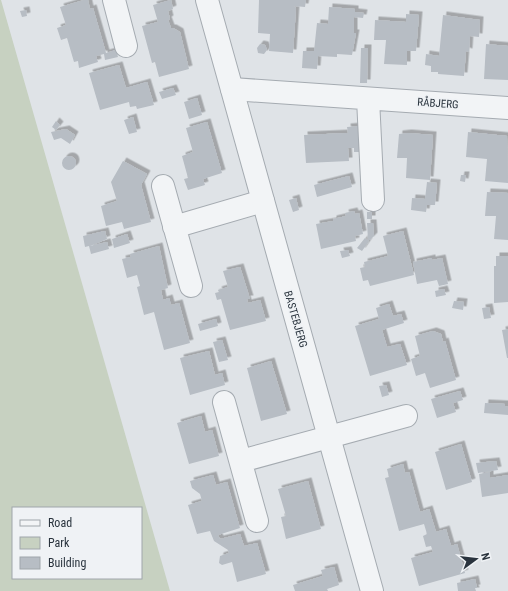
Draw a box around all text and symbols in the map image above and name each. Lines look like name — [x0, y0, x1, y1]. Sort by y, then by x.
street label: RÅBJERG — [417, 95, 459, 111]
street label: BASTEBJERG — [281, 289, 310, 349]
legend — [12, 507, 142, 579]
text: Road — [48, 516, 72, 530]
text: Park — [48, 536, 70, 550]
north arrow — [456, 539, 496, 579]
text: N — [478, 552, 492, 562]
text: Building — [48, 556, 86, 570]

